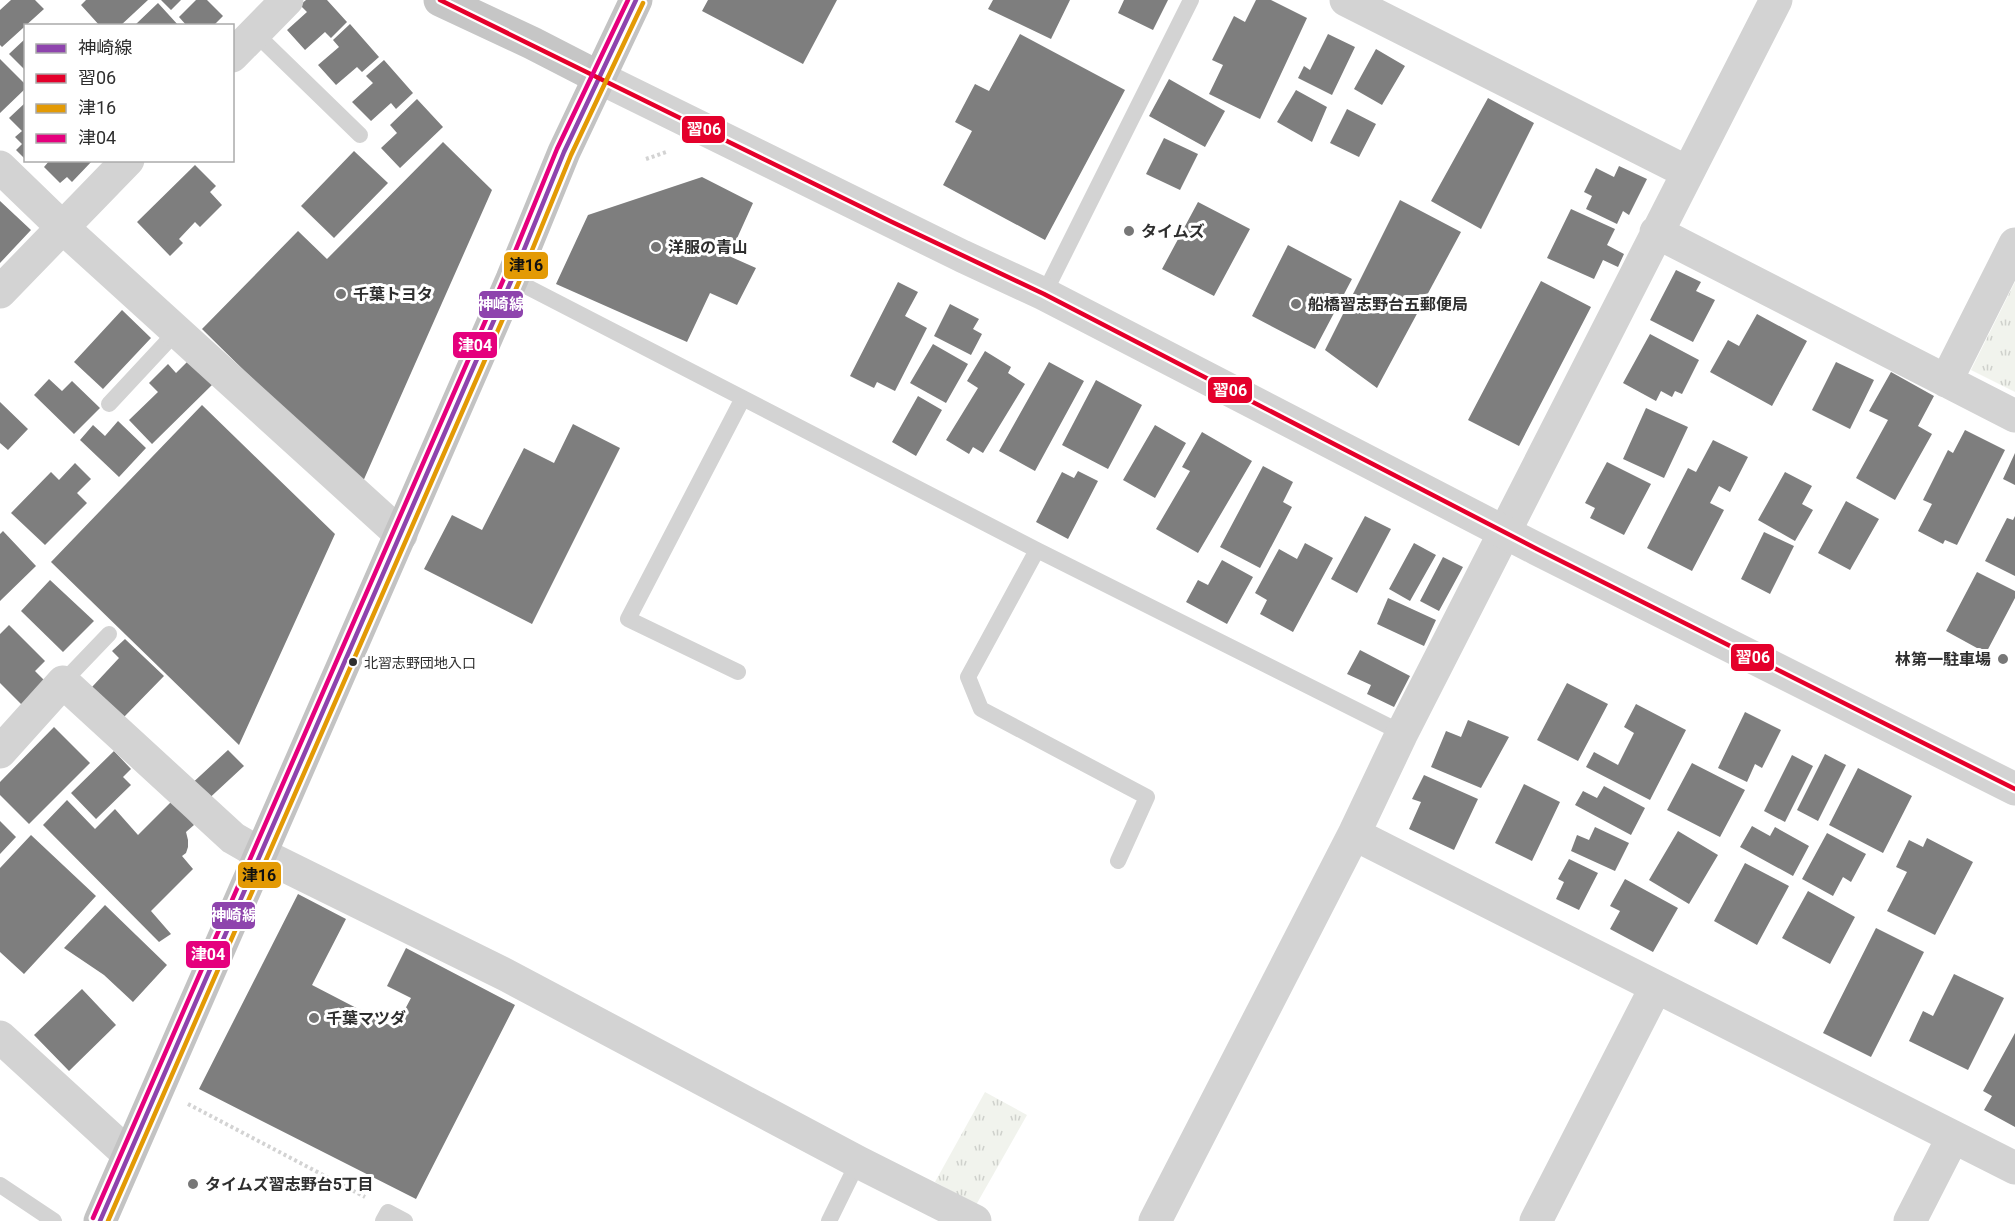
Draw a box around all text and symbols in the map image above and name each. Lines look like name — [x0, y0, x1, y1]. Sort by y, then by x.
legend — [24, 24, 234, 162]
text: 神崎線 — [78, 37, 132, 58]
text: 習06 — [78, 67, 116, 88]
text: 津16 — [78, 97, 116, 118]
line badge: 習06 — [681, 115, 726, 144]
text: 習06 — [687, 120, 721, 139]
text: 津04 — [78, 127, 116, 148]
place label: タイムズ — [1141, 222, 1205, 241]
marker: タイムズ — [1122, 224, 1136, 238]
place label: 洋服の青山 — [668, 238, 748, 257]
marker: 洋服の青山 — [649, 240, 663, 254]
line badge: 津16 — [503, 251, 549, 280]
text: 津16 — [509, 256, 543, 275]
place label: 千葉トヨタ — [353, 285, 433, 304]
marker: 千葉トヨタ — [334, 287, 348, 301]
line badge: 神崎線 — [478, 290, 524, 319]
text: 神崎線 — [477, 295, 525, 314]
place label: 船橋習志野台五郵便局 — [1308, 295, 1468, 314]
marker: 船橋習志野台五郵便局 — [1289, 297, 1303, 311]
line badge: 津04 — [452, 331, 498, 359]
text: 津04 — [458, 336, 492, 355]
line badge: 習06 — [1207, 376, 1253, 404]
text: 習06 — [1213, 381, 1247, 400]
line badge: 習06 — [1730, 643, 1775, 672]
text: 習06 — [1736, 648, 1770, 667]
place label: 林第一駐車場 — [1895, 650, 1991, 669]
marker: 林第一駐車場 — [1996, 652, 2010, 666]
place label: 北習志野団地入口 — [364, 655, 476, 671]
marker: 北習志野団地入口 — [347, 656, 359, 668]
line badge: 津16 — [237, 861, 282, 889]
text: 津16 — [242, 866, 276, 885]
line badge: 神崎線 — [211, 901, 256, 930]
text: 神崎線 — [210, 906, 258, 925]
line badge: 津04 — [185, 940, 231, 969]
text: 津04 — [191, 945, 225, 964]
place label: 千葉マツダ — [326, 1009, 406, 1028]
marker: 千葉マツダ — [307, 1011, 321, 1025]
place label: タイムズ習志野台5丁目 — [205, 1175, 374, 1194]
marker: タイムズ習志野台5丁目 — [186, 1177, 200, 1191]

